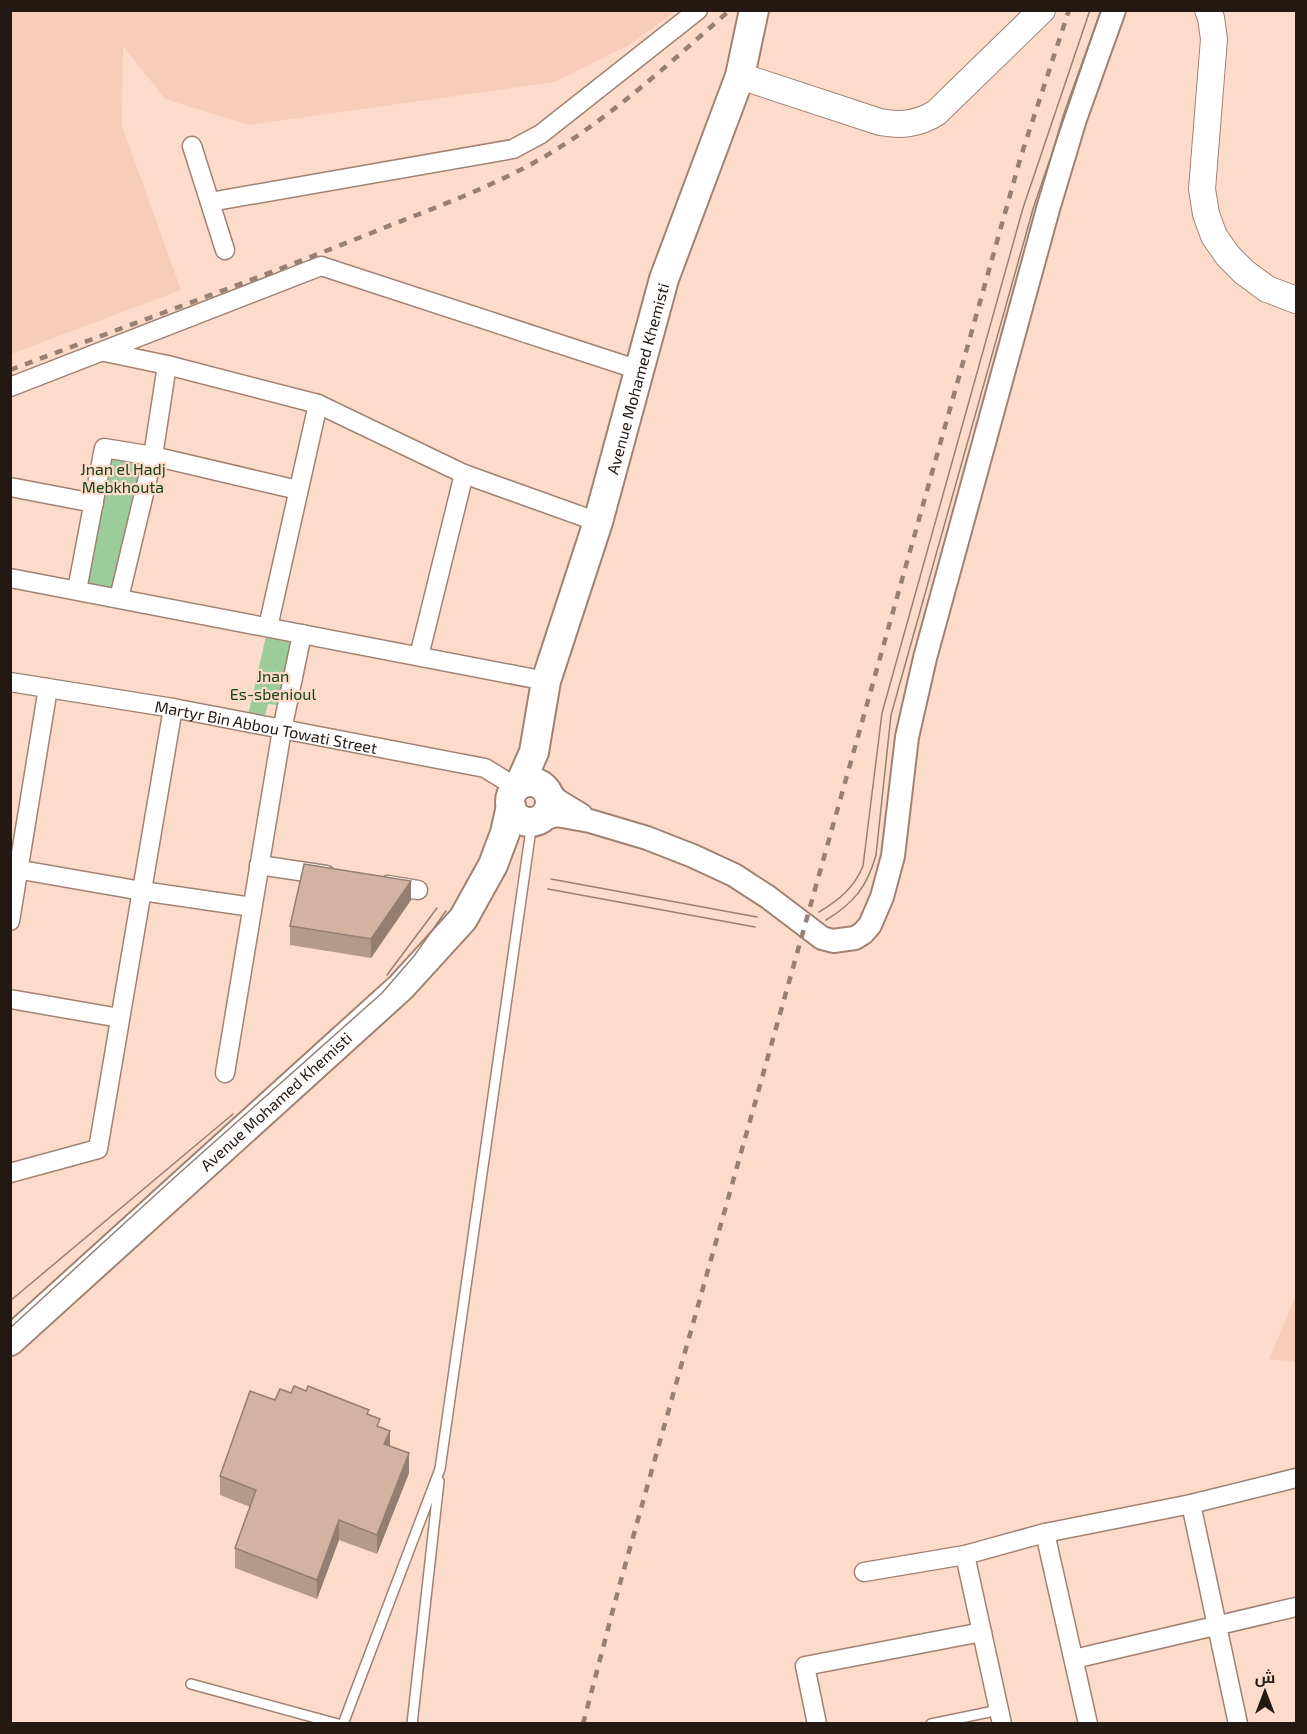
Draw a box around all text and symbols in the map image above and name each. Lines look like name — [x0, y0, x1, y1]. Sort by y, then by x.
street label: Avenue Mohamed Khemisti — [602, 281, 672, 476]
park label: Jnan el Hadj Mebkhouta — [80, 459, 166, 496]
park label: Jnan Es-sbenioul — [230, 666, 316, 703]
street label: Martyr Bin Abbou Towati Street — [154, 696, 379, 757]
street label: Avenue Mohamed Khemisti — [196, 1027, 355, 1174]
north arrow — [1235, 1662, 1295, 1722]
text: ش — [1255, 1667, 1275, 1687]

